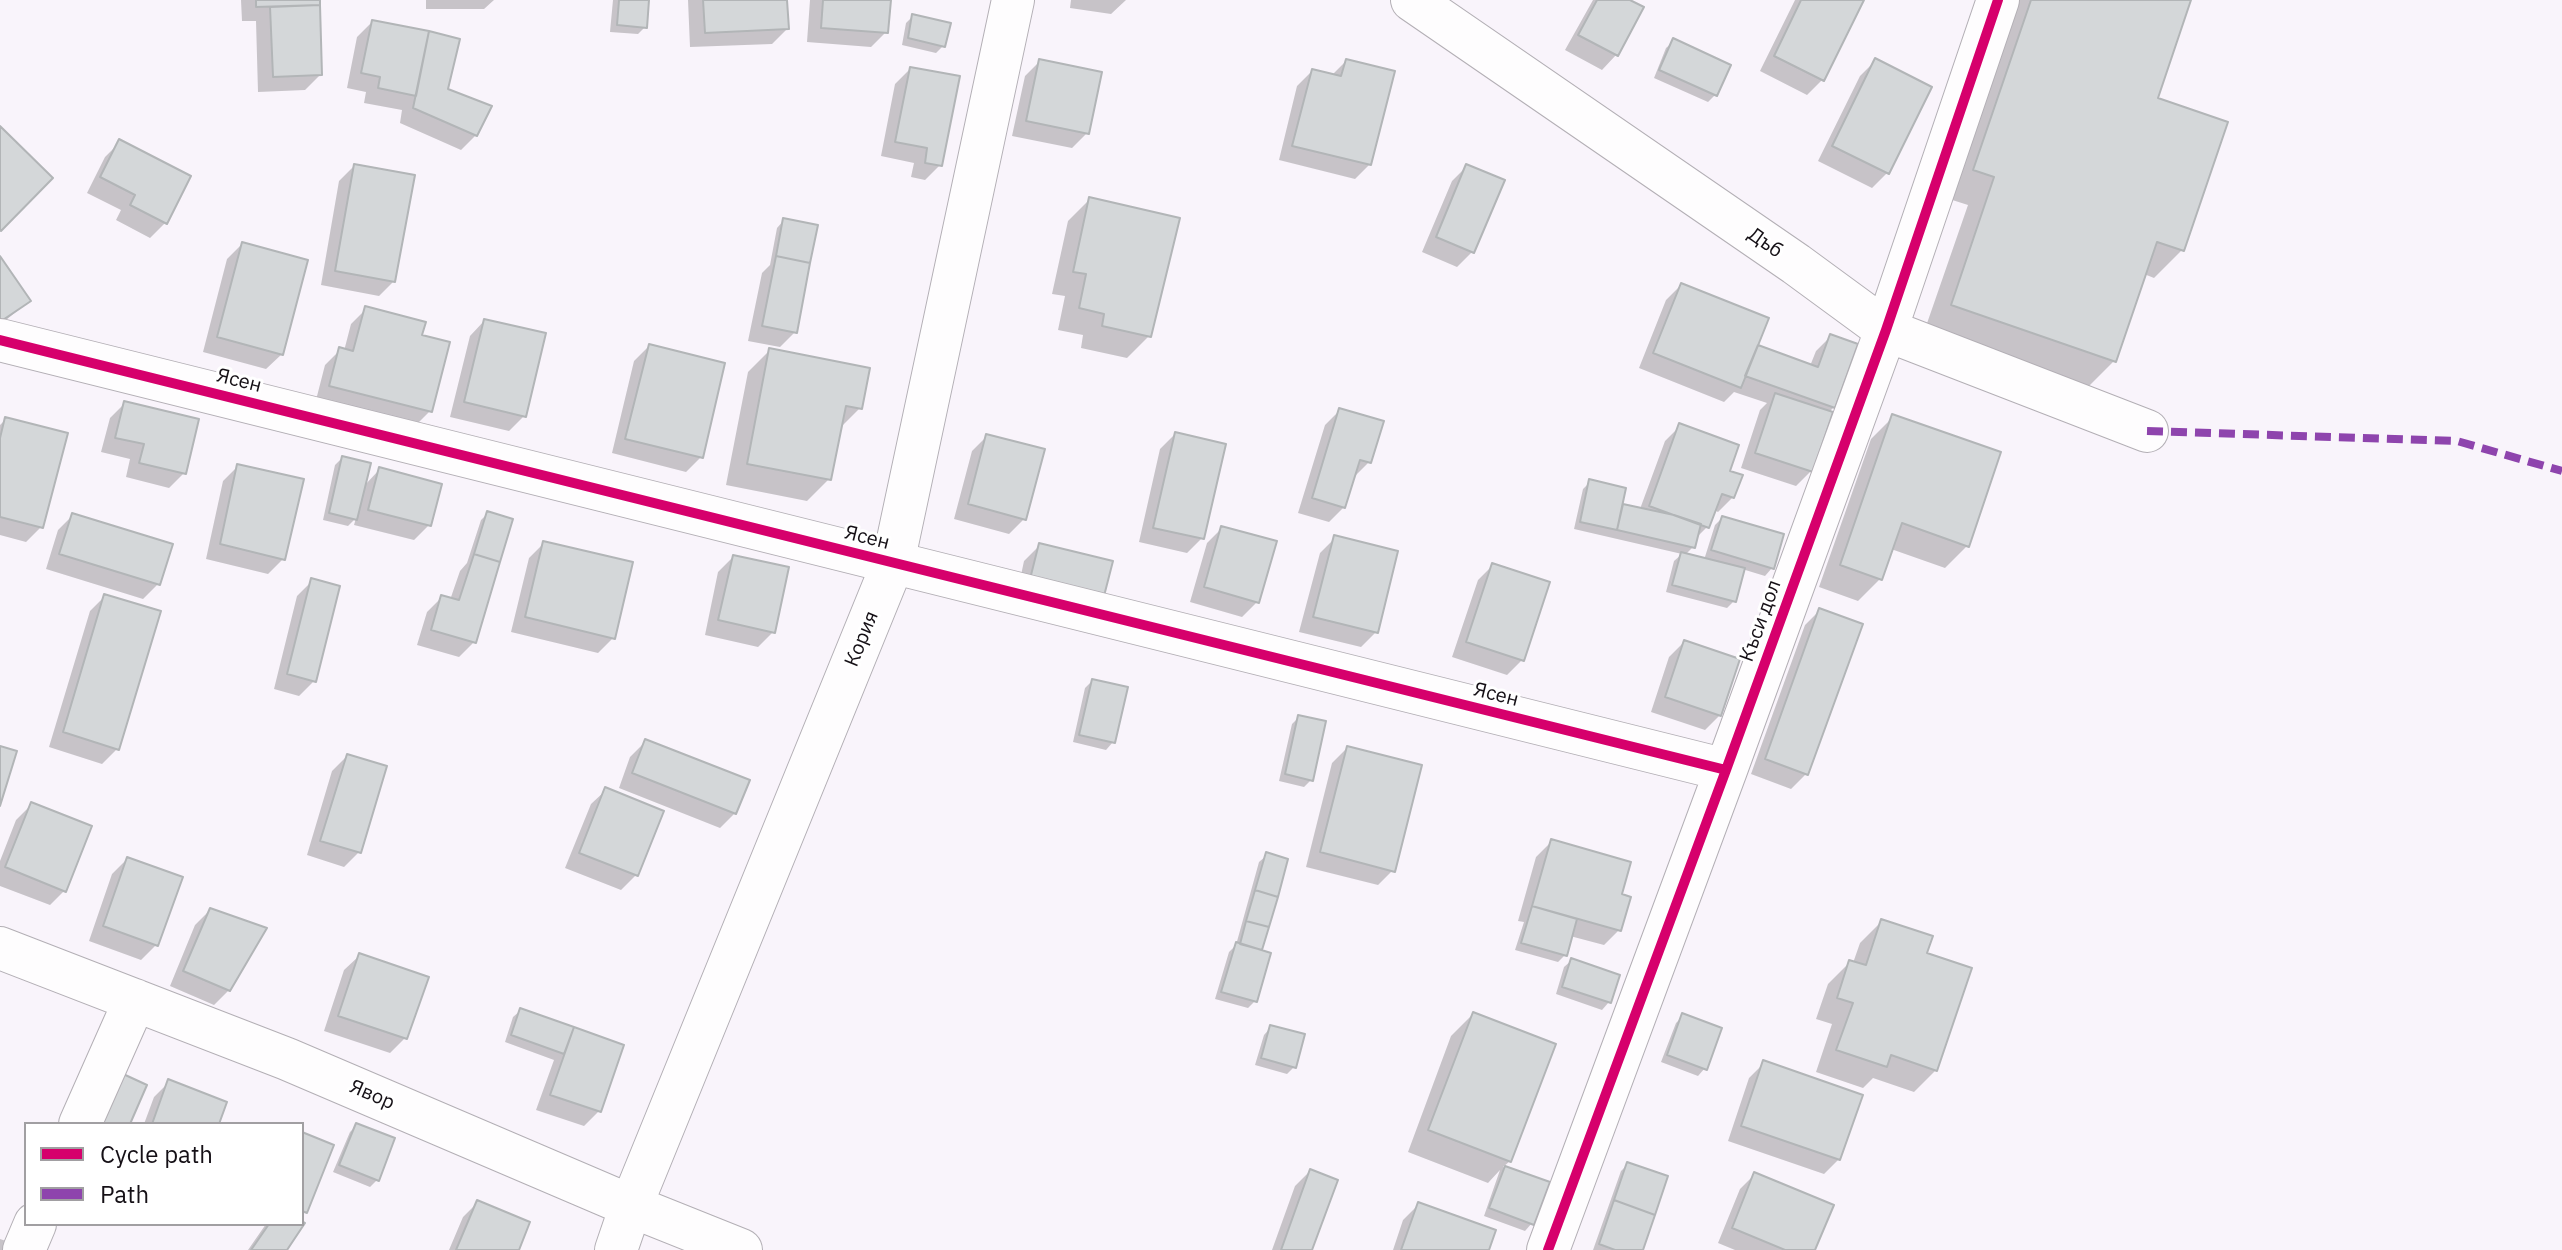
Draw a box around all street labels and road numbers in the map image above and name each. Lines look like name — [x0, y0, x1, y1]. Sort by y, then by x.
street label: Дъб — [1743, 223, 1787, 263]
street label: Ясен — [214, 364, 264, 398]
street label: Ясен — [842, 521, 892, 555]
street label: Къси дол — [1735, 577, 1787, 665]
street label: Кория — [840, 608, 884, 670]
street label: Ясен — [1471, 678, 1521, 712]
street label: Явор — [346, 1075, 398, 1115]

